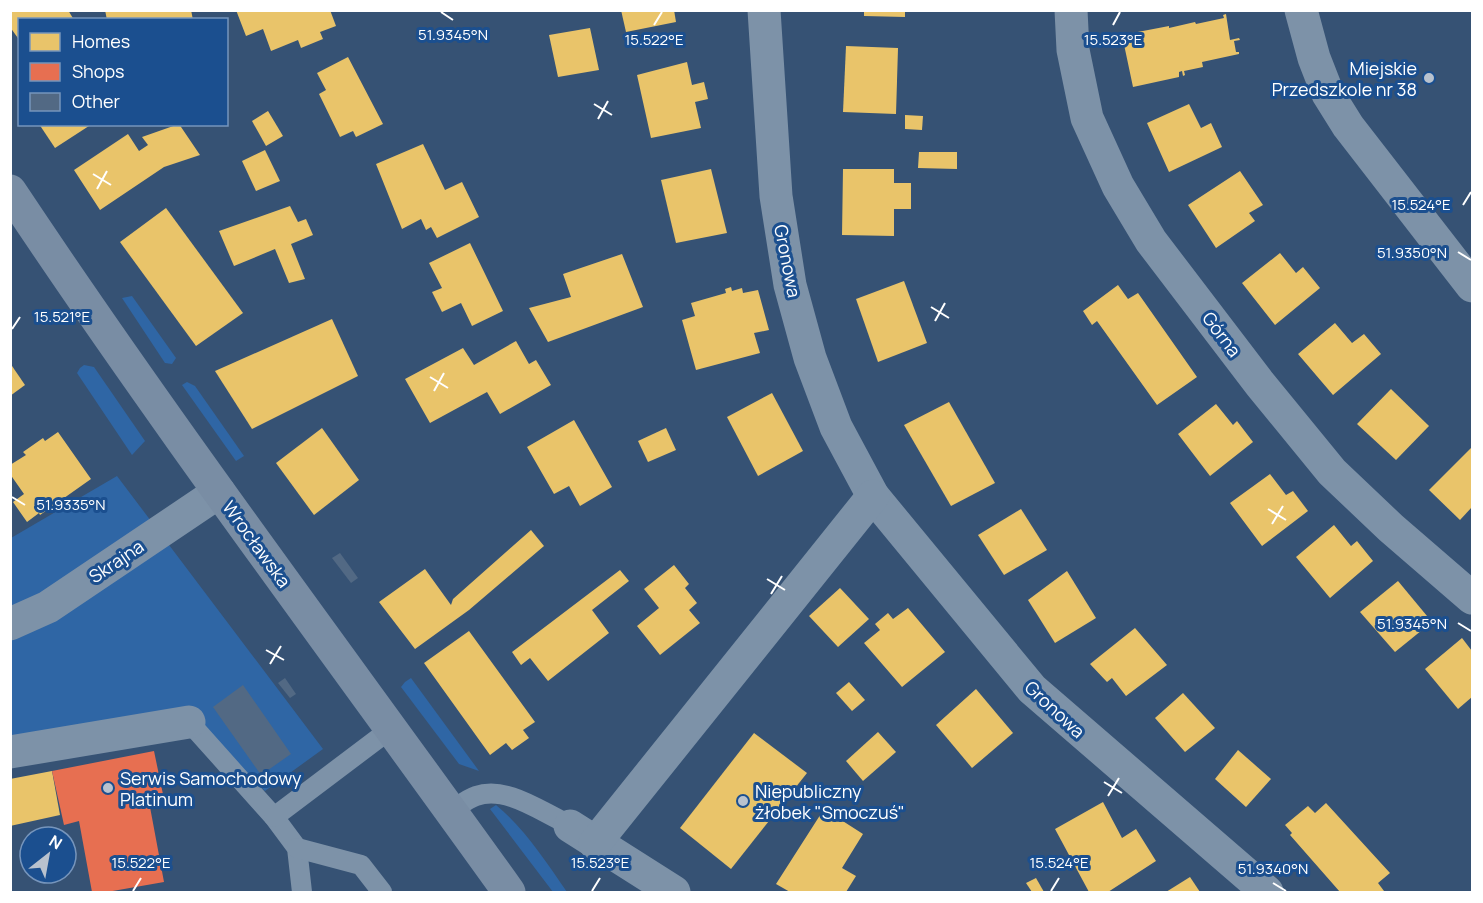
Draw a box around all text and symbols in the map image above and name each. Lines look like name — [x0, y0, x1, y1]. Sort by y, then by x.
legend — [18, 18, 228, 126]
text: 51.9345°N — [418, 24, 488, 45]
text: Homes — [72, 29, 130, 53]
text: 15.522°E — [625, 29, 683, 50]
text: 15.523°E — [1084, 29, 1142, 50]
place label: Miejskie Przedszkole nr 38 — [1272, 56, 1417, 101]
text: Shops — [72, 59, 124, 83]
marker: Miejskie Przedszkole nr 38 — [1422, 71, 1436, 85]
text: Other — [72, 89, 120, 113]
text: 15.524°E — [1392, 194, 1450, 215]
street label: Gronowa — [769, 222, 807, 300]
text: 51.9350°N — [1377, 242, 1447, 263]
text: 15.521°E — [34, 306, 90, 327]
street label: Górna — [1197, 307, 1247, 361]
text: 51.9335°N — [36, 494, 106, 515]
street label: Wrocławska — [217, 496, 297, 592]
street label: Skrajna — [84, 534, 148, 588]
text: 51.9345°N — [1377, 613, 1447, 634]
street label: Gronowa — [1020, 675, 1090, 743]
place label: Serwis Samochodowy Platinum — [120, 766, 302, 811]
place label: Niepubliczny żłobek "Smoczuś" — [755, 779, 905, 824]
marker: Serwis Samochodowy Platinum — [101, 781, 115, 795]
marker: Niepubliczny żłobek "Smoczuś" — [736, 794, 750, 808]
north arrow — [18, 825, 78, 885]
text: N — [45, 830, 66, 855]
text: 15.522°E — [112, 852, 170, 873]
text: 15.523°E — [571, 852, 629, 873]
text: 15.524°E — [1030, 852, 1088, 873]
text: 51.9340°N — [1238, 858, 1308, 879]

